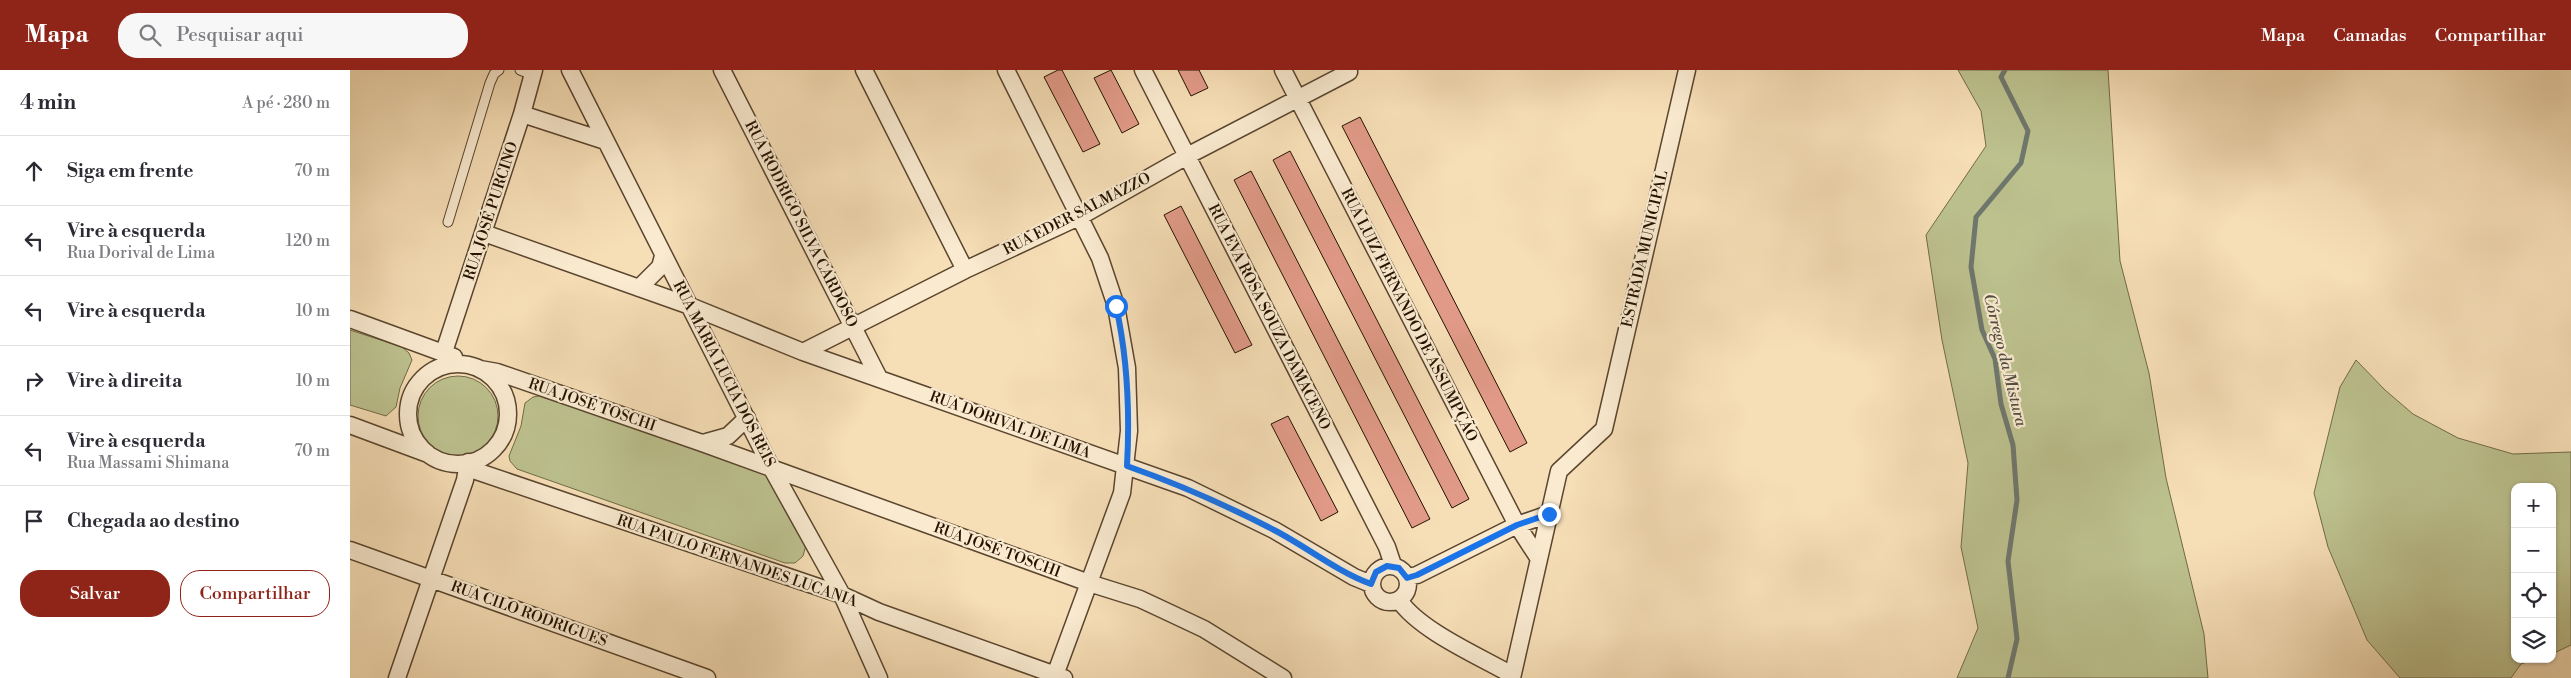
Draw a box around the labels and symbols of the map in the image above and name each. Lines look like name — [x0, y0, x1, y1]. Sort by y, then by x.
street label: RUA RODRIGO SILVA CARDOSO — [740, 117, 862, 331]
street label: RUA JOSÉ PURCINO — [459, 139, 522, 283]
street label: RUA EDER SALMAZZO — [1000, 168, 1154, 260]
street label: ESTRADA MUNICIPAL — [1618, 169, 1672, 329]
street label: RUA LUIZ FERNANDO DE ASSUMPÇÃO — [1337, 185, 1482, 445]
street label: RUA EVA ROSA SOUZA DAMACENO — [1204, 201, 1335, 433]
street label: RUA MARIA LUCIA DOS REIS — [669, 278, 779, 470]
water label: Córrego da Mistura — [1979, 292, 2031, 428]
route start — [1105, 295, 1128, 318]
street label: RUA JOSÉ TOSCHI — [526, 373, 659, 436]
street label: RUA DORIVAL DE LIMA — [927, 387, 1094, 463]
route end — [1538, 503, 1561, 526]
street label: RUA PAULO FERNANDES LUCANIA — [614, 511, 861, 611]
street label: RUA JOSÉ TOSCHI — [931, 517, 1064, 582]
street label: RUA CILO RODRIGUES — [448, 577, 610, 651]

